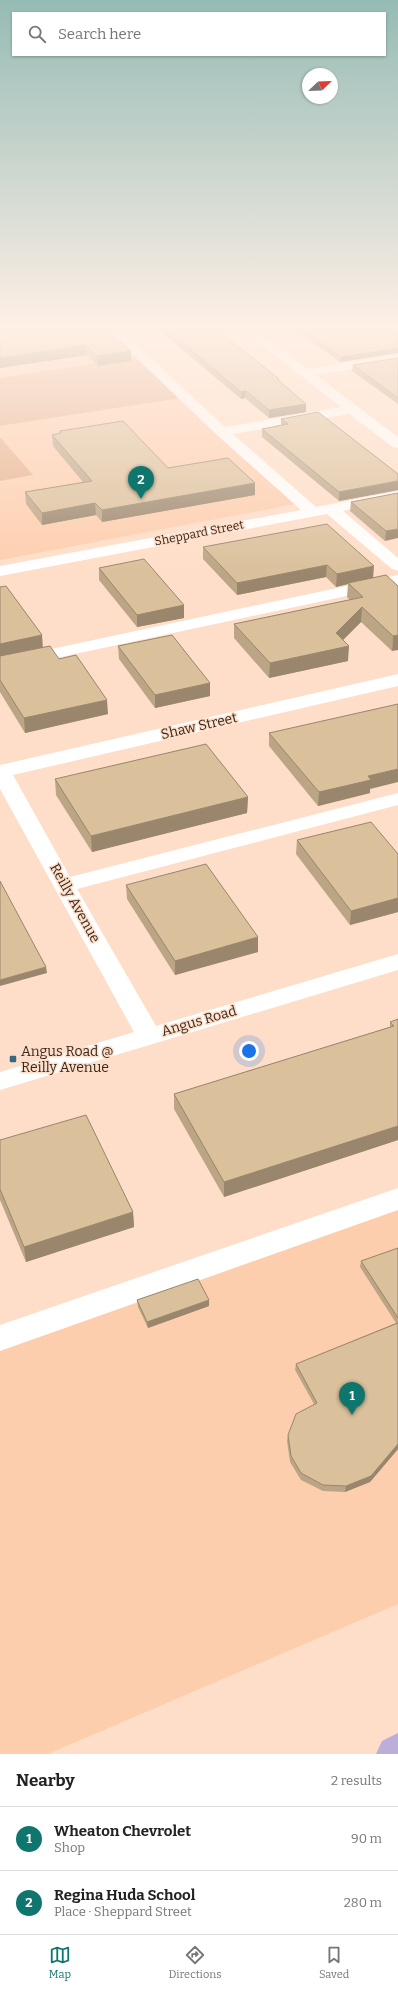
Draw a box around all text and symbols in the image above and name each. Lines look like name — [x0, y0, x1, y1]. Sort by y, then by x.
search box — [12, 12, 386, 56]
icon: search — [26, 23, 48, 45]
text: Search here — [58, 25, 141, 43]
north arrow — [302, 68, 338, 104]
pin: 2 — [128, 466, 154, 499]
street label: Sheppard Street — [153, 517, 245, 549]
street label: Shaw Street — [159, 709, 239, 743]
street label: Reilly Avenue — [46, 860, 104, 946]
street label: Angus Road — [159, 1002, 239, 1040]
your location — [239, 1041, 259, 1061]
place label: Angus Road @ Reilly Avenue — [21, 1043, 113, 1076]
marker: Angus Road @ Reilly Avenue — [8, 1054, 18, 1064]
pin: 1 — [339, 1382, 365, 1415]
text: Nearby — [16, 1770, 75, 1791]
text: 2 results — [331, 1773, 382, 1788]
text: Wheaton Chevrolet — [54, 1822, 191, 1840]
text: 1 — [26, 1831, 32, 1846]
text: 90 m — [351, 1831, 382, 1846]
text: Shop — [54, 1840, 85, 1855]
text: Regina Huda School — [54, 1886, 195, 1904]
text: 2 — [25, 1895, 33, 1910]
text: 280 m — [344, 1895, 382, 1910]
text: Place · Sheppard Street — [54, 1904, 192, 1919]
tab: Map — [49, 1944, 71, 1981]
tab: Directions — [169, 1944, 221, 1981]
tab: Saved — [319, 1944, 349, 1981]

